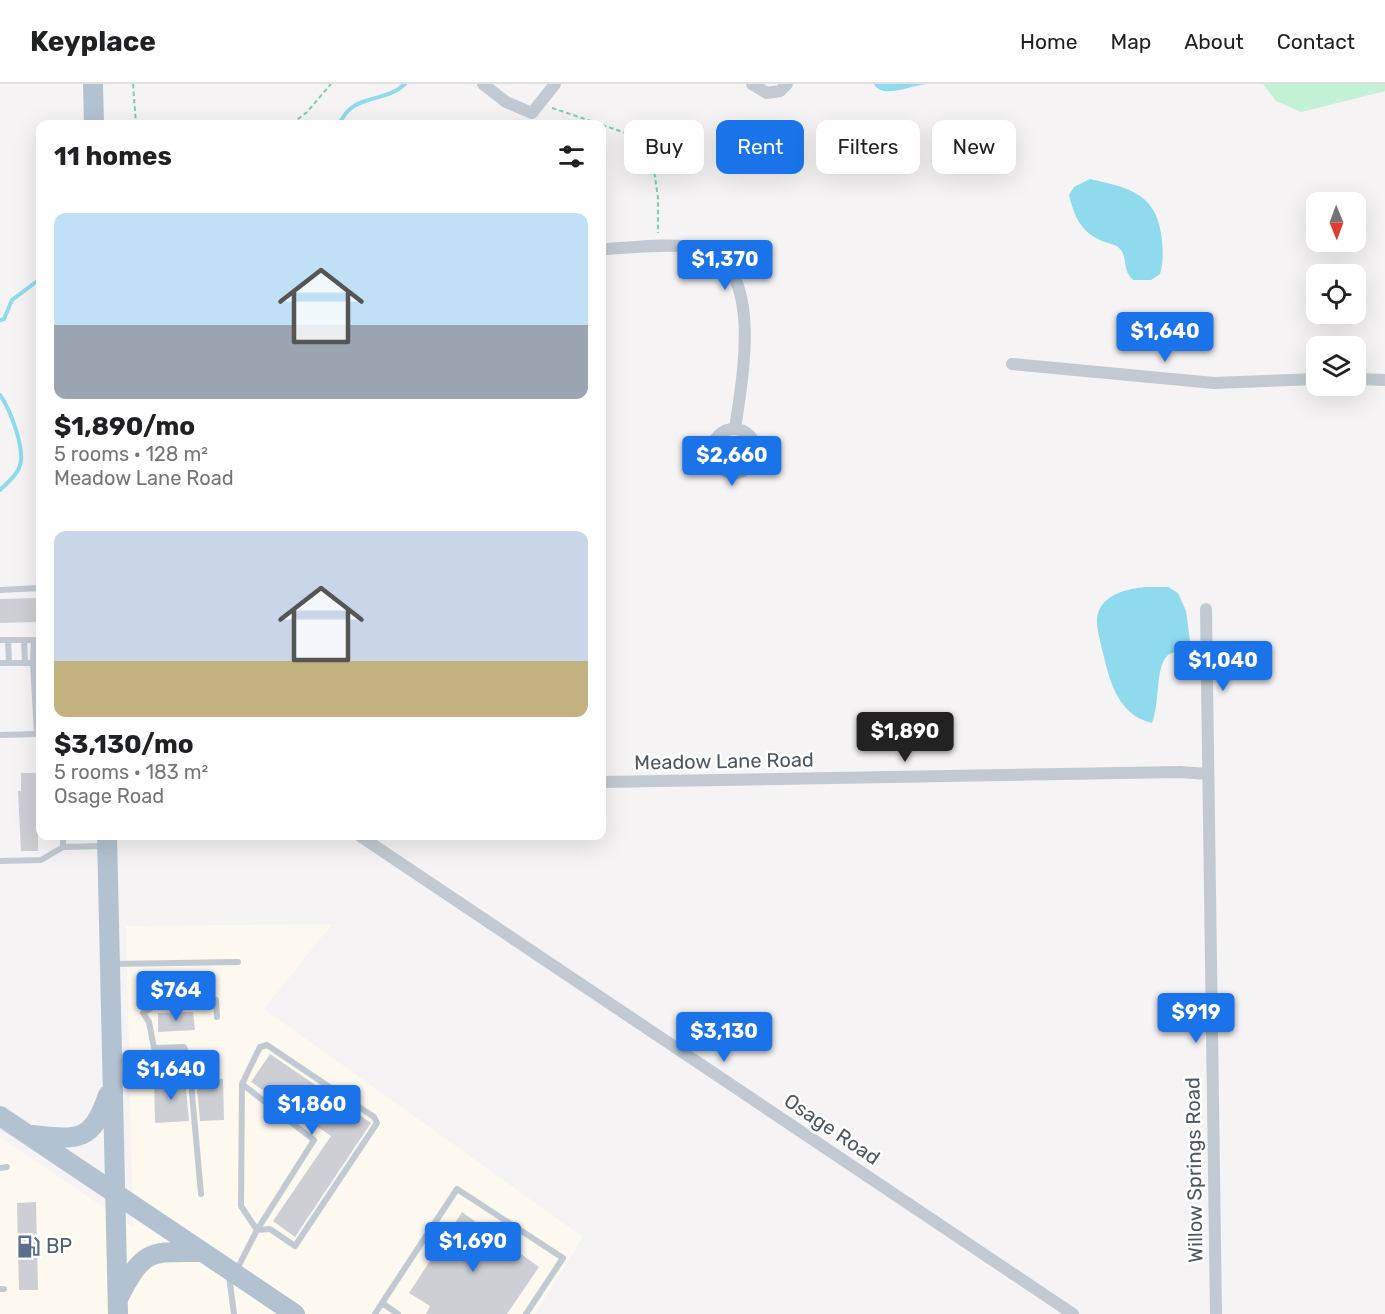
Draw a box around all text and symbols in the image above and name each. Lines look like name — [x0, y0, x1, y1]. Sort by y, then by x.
text: Keyplace — [30, 25, 156, 58]
text: Home — [1020, 29, 1077, 54]
text: Map — [1110, 29, 1151, 54]
text: About — [1184, 29, 1244, 54]
text: Contact — [1277, 29, 1355, 54]
chip: Buy — [624, 120, 704, 174]
chip: Rent — [716, 120, 804, 174]
chip: Filters — [816, 120, 920, 174]
chip: New — [932, 120, 1016, 174]
icon: filters — [555, 140, 588, 173]
text: 11 homes — [54, 141, 172, 172]
north arrow — [1306, 192, 1366, 252]
map controls — [1306, 192, 1366, 396]
pin: $1,370 — [676, 240, 774, 291]
text: $1,370 — [691, 247, 759, 271]
icon: home — [267, 252, 375, 360]
button: locate — [1306, 264, 1366, 324]
pin: $1,640 — [1116, 312, 1214, 363]
text: $1,640 — [1130, 319, 1200, 343]
button: layers — [1306, 336, 1366, 396]
text: $1,890/mo — [54, 411, 195, 442]
pin: $2,660 — [683, 436, 781, 487]
text: 5 rooms · 128 m² — [54, 442, 208, 466]
text: $2,660 — [696, 443, 768, 467]
text: Meadow Lane Road — [54, 466, 234, 490]
icon: home — [267, 570, 375, 678]
pin: $1,040 — [1174, 641, 1272, 692]
text: $1,040 — [1188, 648, 1258, 672]
pin: $1,890 — [856, 712, 954, 763]
text: $1,890 — [871, 719, 939, 743]
text: $3,130/mo — [54, 729, 194, 760]
street label: Meadow Lane Road — [634, 747, 814, 775]
text: 5 rooms · 183 m² — [54, 760, 208, 784]
text: Osage Road — [54, 784, 164, 808]
pin: $764 — [140, 971, 212, 1022]
text: $764 — [151, 978, 201, 1002]
pin: $919 — [1160, 993, 1232, 1044]
text: $919 — [1172, 1000, 1220, 1024]
pin: $3,130 — [675, 1012, 773, 1063]
text: $3,130 — [690, 1019, 758, 1043]
pin: $1,640 — [122, 1050, 220, 1101]
text: $1,640 — [136, 1057, 206, 1081]
street label: Willow Springs Road — [1180, 1077, 1208, 1263]
pin: $1,860 — [263, 1085, 361, 1136]
street label: Osage Road — [780, 1088, 884, 1170]
text: $1,860 — [278, 1092, 346, 1116]
pin: $1,690 — [424, 1222, 522, 1273]
text: $1,690 — [439, 1229, 507, 1253]
fuel station icon: BP — [15, 1233, 41, 1259]
place label: BP — [46, 1234, 72, 1258]

